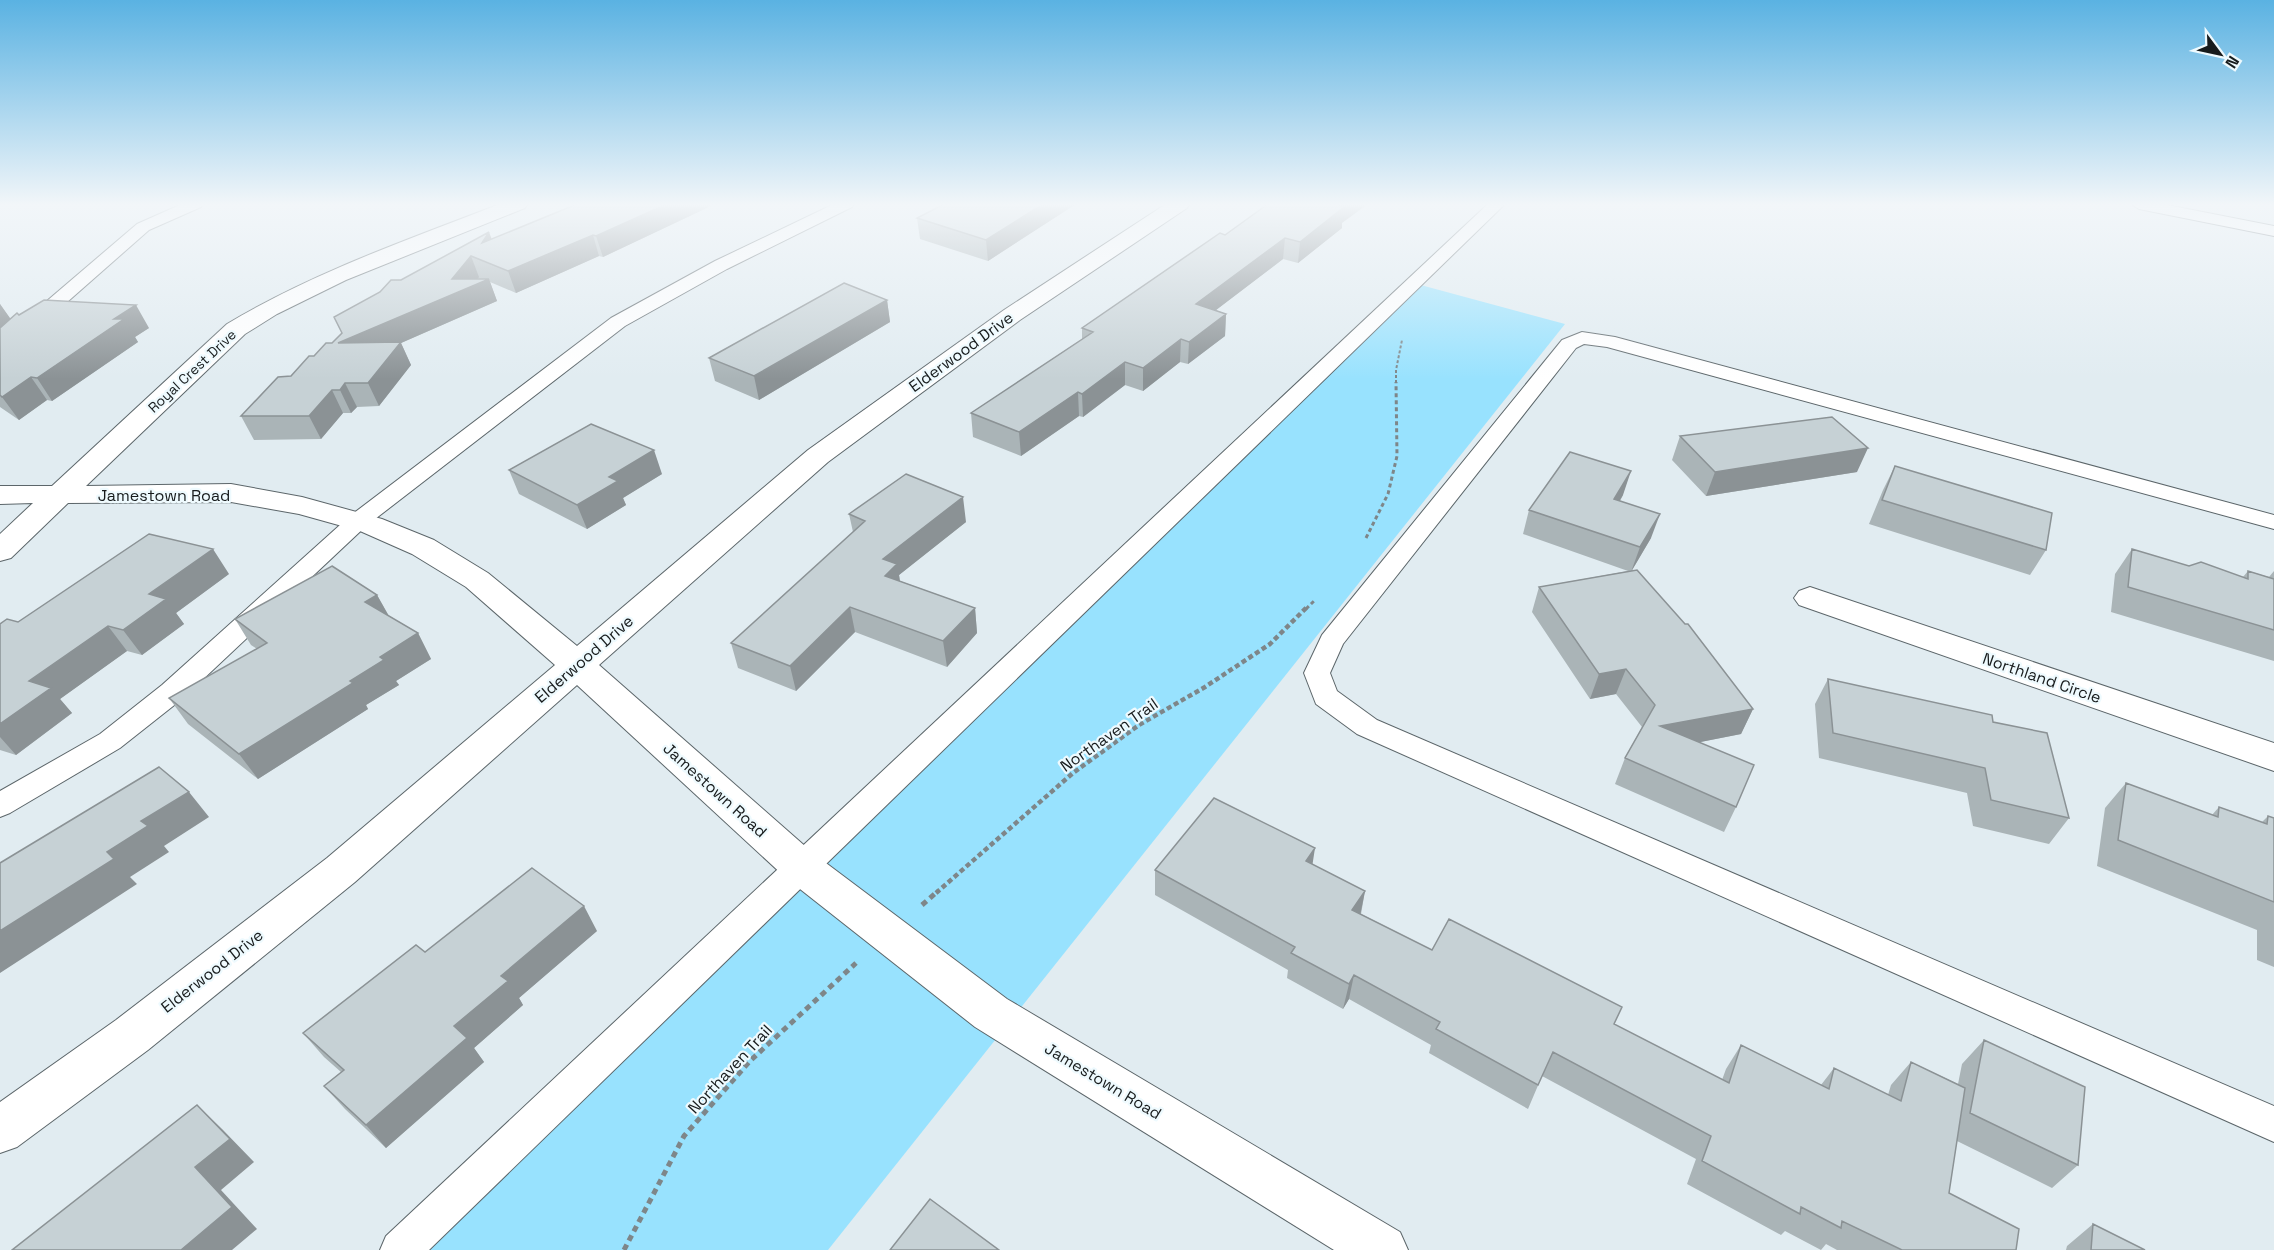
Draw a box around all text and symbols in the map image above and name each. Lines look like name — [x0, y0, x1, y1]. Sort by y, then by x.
north arrow — [2190, 24, 2250, 84]
text: N — [2220, 52, 2244, 72]
street label: Elderwood Drive — [905, 307, 1017, 397]
street label: Royal Crest Drive — [144, 325, 240, 417]
street label: Jamestown Road — [98, 485, 230, 506]
street label: Elderwood Drive — [530, 610, 638, 708]
street label: Northland Circle — [1980, 648, 2104, 708]
street label: Northaven Trail — [1056, 693, 1162, 777]
street label: Jamestown Road — [659, 738, 771, 842]
street label: Elderwood Drive — [157, 925, 267, 1017]
street label: Northaven Trail — [683, 1020, 777, 1118]
street label: Jamestown Road — [1041, 1038, 1165, 1124]

